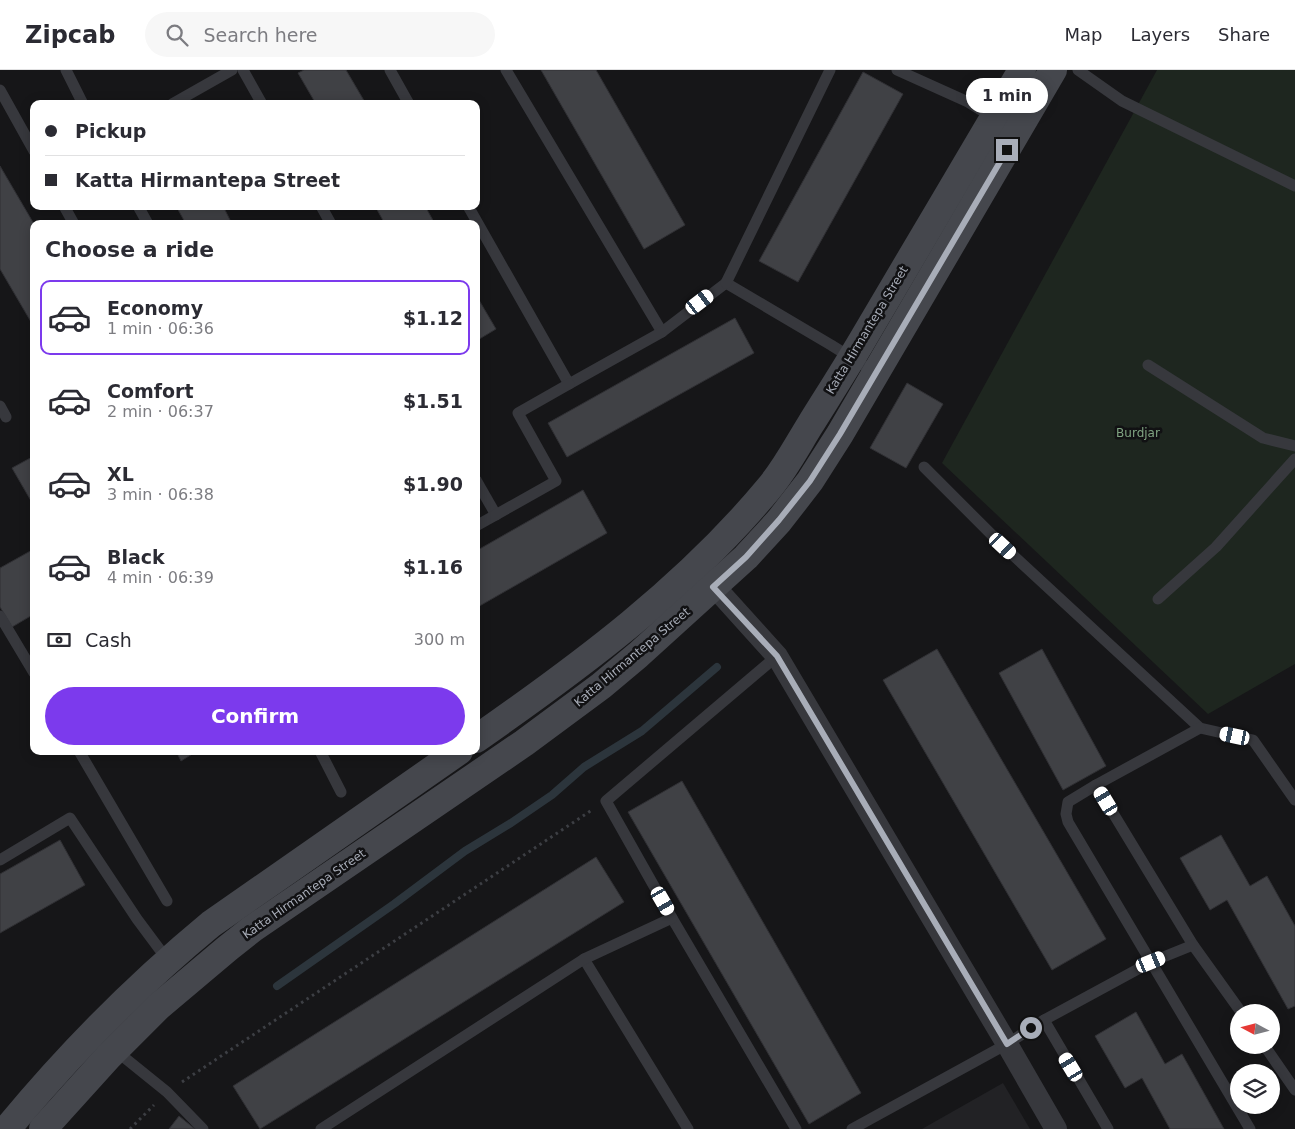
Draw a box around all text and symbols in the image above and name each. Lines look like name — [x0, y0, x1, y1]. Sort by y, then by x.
search box — [145, 12, 495, 57]
text: Zipcab — [25, 21, 115, 49]
icon: search — [163, 21, 191, 49]
text: Search here — [203, 24, 318, 46]
text: Map — [1064, 24, 1102, 45]
text: Layers — [1130, 24, 1190, 45]
text: Share — [1218, 24, 1270, 45]
callout: 1 min — [966, 78, 1048, 112]
text: 1 min — [982, 86, 1032, 105]
text: Pickup — [75, 120, 146, 142]
route end — [996, 139, 1018, 161]
text: Katta Hirmаntepa Street — [75, 169, 340, 191]
text: Choose a ride — [45, 237, 214, 262]
street label: Katta Hirmаntepa Street — [823, 263, 911, 396]
car — [683, 287, 716, 317]
icon: car — [47, 295, 92, 340]
text: Economy — [107, 297, 203, 319]
text: $1.12 — [403, 307, 463, 329]
text: 1 min · 06:36 — [107, 319, 214, 338]
icon: car — [47, 378, 92, 423]
text: Comfort — [107, 380, 194, 402]
text: $1.51 — [403, 390, 463, 412]
text: 2 min · 06:37 — [107, 402, 214, 421]
park label: Burdjar — [1116, 426, 1160, 440]
icon: car — [47, 461, 92, 506]
text: XL — [107, 463, 134, 485]
text: $1.90 — [403, 473, 463, 495]
text: 3 min · 06:38 — [107, 485, 214, 504]
car — [986, 530, 1019, 562]
icon: car — [47, 544, 92, 589]
text: Black — [107, 546, 165, 568]
text: $1.16 — [403, 556, 463, 578]
text: 4 min · 06:39 — [107, 568, 214, 587]
street label: Katta Hirmаntepa Street — [571, 604, 693, 709]
icon: cash — [45, 626, 73, 654]
text: Cash — [85, 629, 132, 651]
text: 300 m — [414, 630, 465, 649]
button: Confirm — [45, 687, 465, 745]
car — [1218, 726, 1251, 746]
car — [1091, 784, 1120, 818]
street label: Katta Hirmаntepa Street — [240, 846, 368, 942]
car — [649, 884, 676, 918]
car — [1134, 949, 1167, 975]
north arrow — [1230, 1004, 1280, 1054]
map controls — [1230, 1004, 1280, 1114]
route start — [1020, 1017, 1042, 1039]
car — [1056, 1050, 1085, 1084]
button: layers — [1230, 1064, 1280, 1114]

